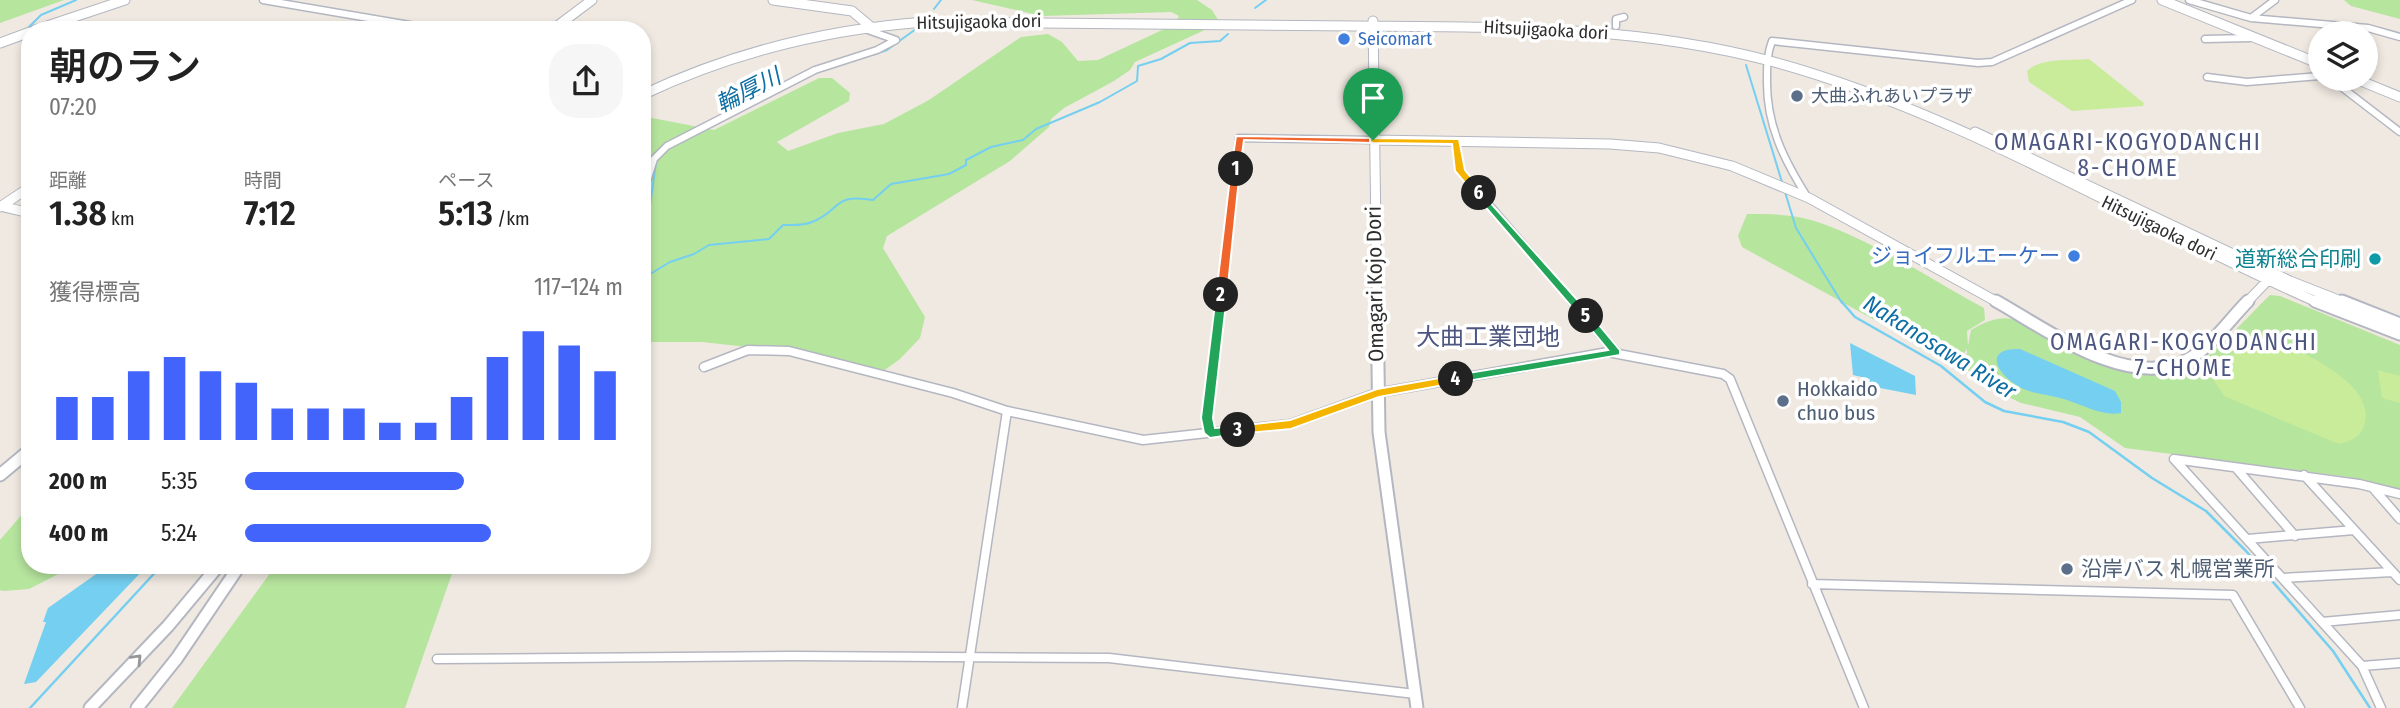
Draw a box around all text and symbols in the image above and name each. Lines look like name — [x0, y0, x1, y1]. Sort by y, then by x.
street label: Hitsujigaoka dori — [916, 10, 1042, 34]
street label: Hitsujigaoka dori — [1483, 16, 1609, 44]
map controls — [2308, 21, 2378, 91]
button: layers — [2308, 21, 2378, 91]
place label: Seicomart — [1358, 28, 1432, 50]
marker: Seicomart — [1336, 31, 1352, 47]
text: 朝のラン — [49, 44, 201, 90]
button: share — [549, 44, 623, 118]
water label: 輪厚川 — [711, 61, 788, 118]
pin — [1343, 68, 1403, 140]
icon: arrive — [1354, 79, 1392, 117]
place label: 大曲ふれあいプラザ — [1811, 85, 1973, 107]
marker: 大曲ふれあいプラザ — [1789, 88, 1805, 104]
text: 07:20 — [49, 93, 97, 121]
district label: OMAGARI-KOGYODANCHI 8-CHOME — [1994, 128, 2262, 182]
pin: 1 — [1218, 152, 1254, 186]
text: 1 — [1231, 157, 1240, 180]
text: 距離 — [49, 169, 87, 192]
text: 時間 — [244, 169, 282, 192]
text: ペース — [438, 169, 494, 192]
pin: 6 — [1462, 176, 1496, 210]
text: 6 — [1474, 181, 1483, 204]
street label: Hitsujigaoka dori — [2098, 191, 2220, 265]
text: 1.38 — [49, 192, 107, 234]
text: 7:12 — [244, 192, 296, 234]
text: 5:13 — [438, 192, 493, 234]
street label: Omagari Kojo Dori — [1361, 206, 1389, 362]
text: km — [107, 207, 135, 230]
text: /km — [493, 207, 530, 230]
place label: ジョイフルエーケー — [1871, 243, 2060, 269]
place label: 道新総合印刷 — [2235, 246, 2361, 272]
marker: ジョイフルエーケー — [2066, 248, 2082, 264]
marker: 道新総合印刷 — [2367, 251, 2383, 267]
text: 117–124 m — [534, 273, 623, 301]
text: 獲得標高 — [49, 278, 141, 306]
pin: 2 — [1204, 278, 1238, 312]
text: 2 — [1216, 283, 1225, 306]
water label: Nakanosawa River — [1859, 289, 2022, 406]
pin: 5 — [1568, 298, 1604, 334]
text: 5 — [1581, 304, 1590, 327]
district label: 大曲工業団地 — [1416, 323, 1560, 351]
district label: OMAGARI-KOGYODANCHI 7-CHOME — [2050, 328, 2318, 382]
pin: 4 — [1438, 362, 1474, 396]
text: 4 — [1451, 367, 1460, 390]
place label: Hokkaido chuo bus — [1797, 376, 1878, 426]
marker: Hokkaido chuo bus — [1775, 393, 1791, 409]
pin: 3 — [1220, 412, 1256, 448]
text: 3 — [1233, 418, 1242, 441]
text: 200 m — [49, 467, 107, 495]
text: 5:35 — [161, 467, 198, 495]
text: 400 m — [49, 519, 108, 547]
text: 5:24 — [161, 519, 197, 547]
place label: 沿岸バス 札幌営業所 — [2081, 556, 2275, 582]
marker: 沿岸バス 札幌営業所 — [2059, 561, 2075, 577]
one-way arrow — [128, 654, 141, 667]

